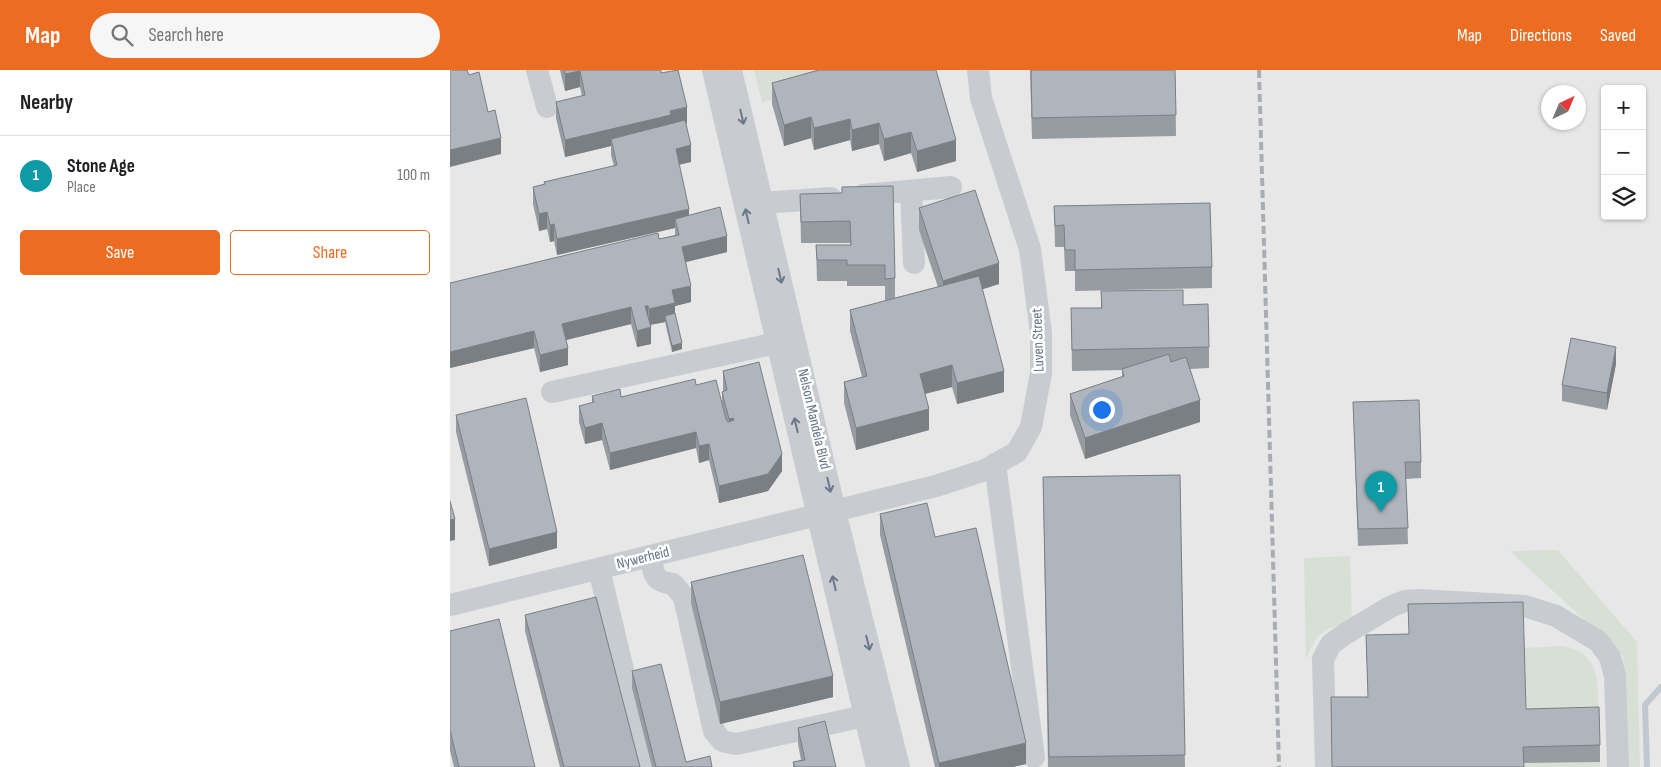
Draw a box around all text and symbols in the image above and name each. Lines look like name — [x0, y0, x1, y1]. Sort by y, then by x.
search box — [90, 13, 440, 58]
text: Map — [25, 21, 60, 50]
icon: search — [108, 21, 136, 49]
text: Search here — [148, 24, 224, 47]
text: Map — [1457, 25, 1482, 46]
text: Directions — [1510, 25, 1572, 46]
text: Saved — [1600, 25, 1636, 46]
north arrow — [1541, 85, 1586, 130]
map controls — [1601, 85, 1646, 220]
button: + — [1601, 85, 1646, 130]
text: Nearby — [20, 90, 73, 115]
one-way arrow — [738, 109, 747, 125]
button: − — [1601, 130, 1646, 175]
text: Stone Age — [67, 155, 135, 178]
text: 1 — [33, 166, 39, 185]
text: 100 m — [397, 166, 430, 185]
button: layers — [1601, 175, 1646, 220]
text: Place — [67, 178, 96, 197]
one-way arrow — [742, 208, 751, 224]
button: Save — [20, 230, 220, 275]
button: Share — [230, 230, 430, 275]
one-way arrow — [776, 267, 785, 283]
street label: Luven Street — [1027, 307, 1049, 372]
street label: Nelson Mandela Blvd — [793, 367, 835, 471]
your location — [1089, 397, 1115, 423]
one-way arrow — [791, 418, 801, 434]
pin: 1 — [1365, 471, 1397, 512]
one-way arrow — [825, 476, 834, 492]
street label: Nywerheid — [615, 542, 671, 574]
one-way arrow — [829, 576, 838, 592]
one-way arrow — [864, 634, 873, 650]

